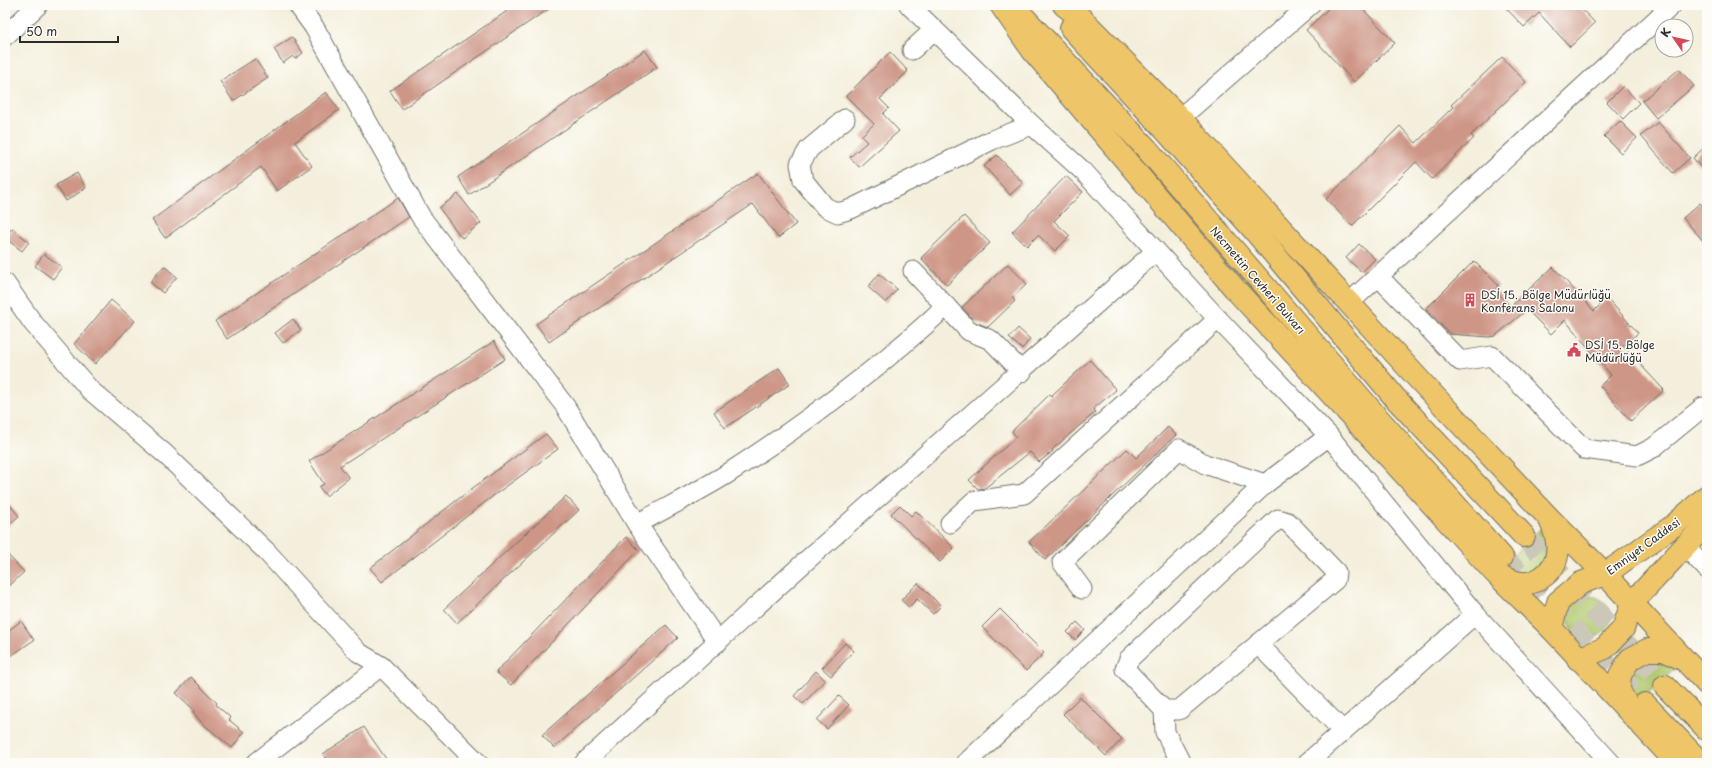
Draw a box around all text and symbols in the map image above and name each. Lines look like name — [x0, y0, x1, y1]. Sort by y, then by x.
scale bar — [20, 18, 118, 44]
north arrow — [1654, 18, 1694, 58]
text: 50 m — [26, 22, 57, 40]
text: K — [1656, 24, 1675, 40]
street label: Necmettin Cevheri Bulvarı — [1206, 222, 1310, 338]
place label: DSİ 15. Bölge Müdürlüğü Konferans Salonu — [1481, 286, 1611, 316]
building icon: DSİ 15. Bölge Müdürlüğü Konferans Salonu — [1462, 292, 1478, 308]
place label: DSİ 15. Bölge Müdürlüğü — [1585, 336, 1655, 366]
public building icon: DSİ 15. Bölge Müdürlüğü — [1566, 342, 1582, 358]
street label: Emniyet Caddesi — [1603, 513, 1683, 579]

